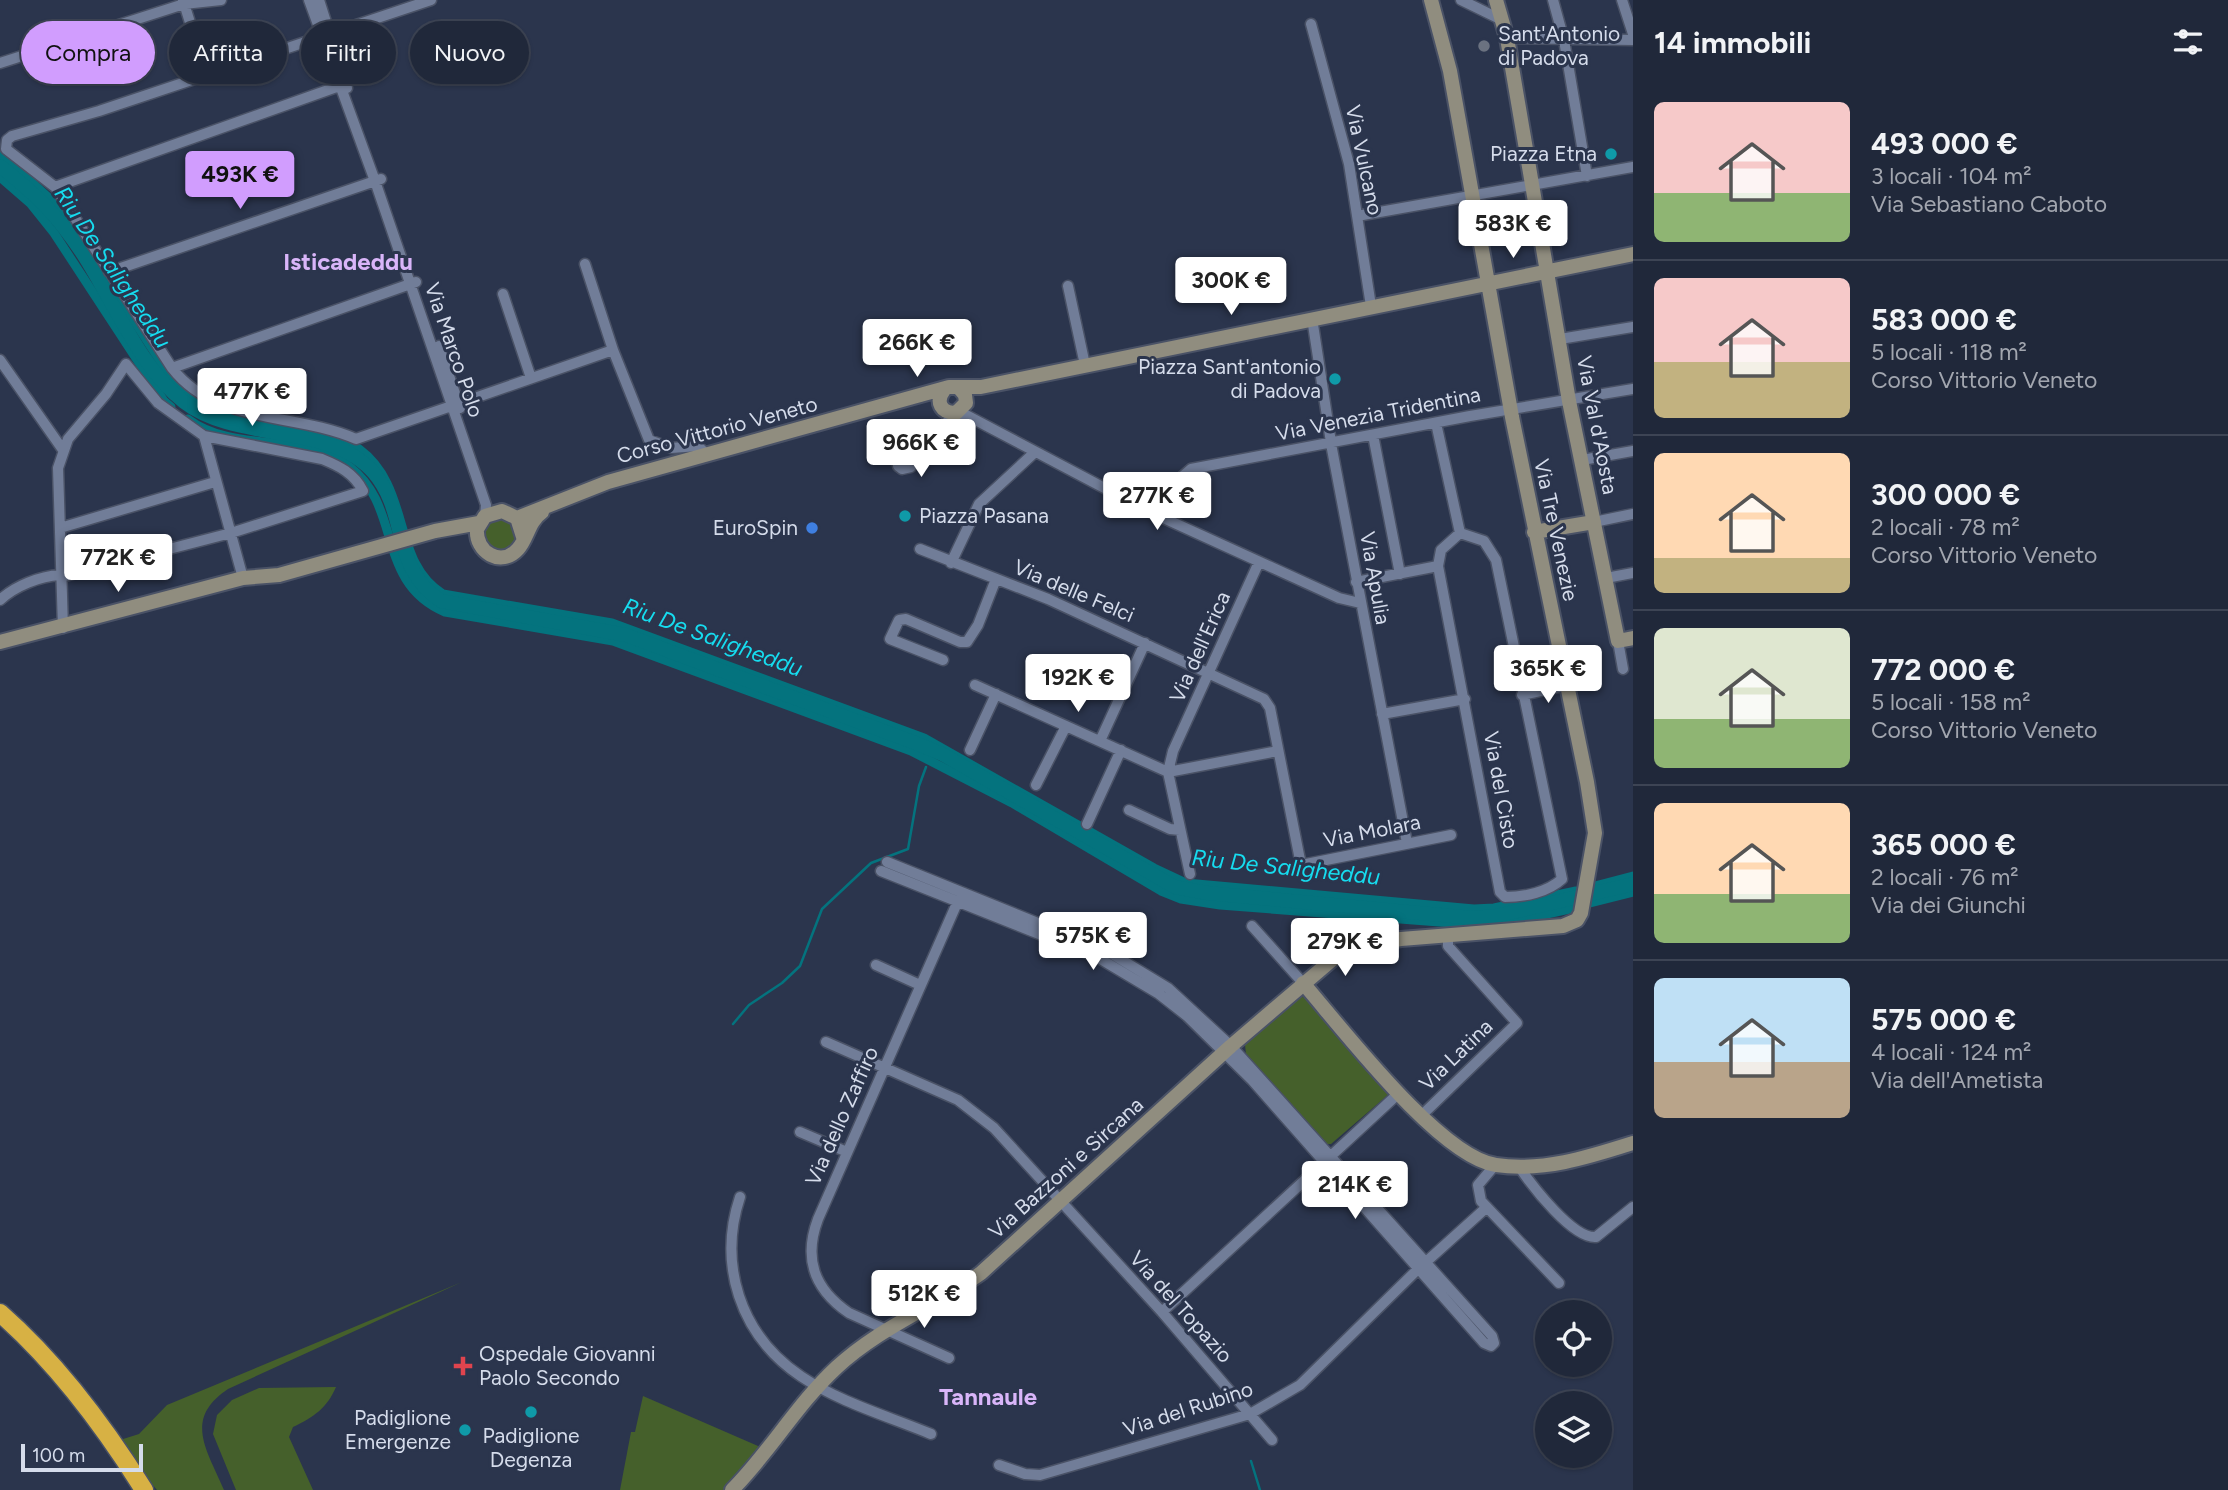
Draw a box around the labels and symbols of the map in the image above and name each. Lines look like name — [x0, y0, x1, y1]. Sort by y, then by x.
place label: Sant'Antonio di Padova — [1498, 21, 1620, 70]
marker: Sant'Antonio di Padova — [1476, 38, 1492, 54]
street label: Via Vulcano — [1341, 102, 1388, 217]
place label: Piazza Etna — [1490, 141, 1597, 166]
marker: Piazza Etna — [1603, 146, 1619, 162]
pin: 493K € — [183, 152, 297, 211]
water label: Riu De Saligheddu — [48, 181, 178, 353]
pin: 583K € — [1456, 201, 1570, 260]
district label: Isticadeddu — [283, 247, 413, 276]
pin: 300K € — [1174, 258, 1288, 317]
street label: Via Marco Polo — [420, 279, 489, 420]
pin: 266K € — [860, 320, 974, 379]
street label: Via Val d'Aosta — [1572, 353, 1623, 496]
place label: Piazza Sant'antonio di Padova — [1138, 354, 1321, 403]
pin: 477K € — [195, 368, 309, 428]
marker: Piazza Sant'antonio di Padova — [1327, 371, 1343, 387]
street label: Via Venezia Tridentina — [1273, 381, 1482, 446]
street label: Corso Vittorio Veneto — [614, 391, 820, 468]
pin: 966K € — [864, 420, 978, 479]
street label: Via Tre Venezie — [1529, 457, 1584, 603]
pin: 277K € — [1100, 472, 1214, 532]
place label: Piazza Pasana — [919, 503, 1049, 528]
marker: Piazza Pasana — [897, 508, 913, 524]
place label: EuroSpin — [713, 515, 798, 540]
marker: EuroSpin — [804, 520, 820, 536]
street label: Via Apulia — [1355, 530, 1396, 626]
pin: 772K € — [61, 534, 175, 594]
street label: Via delle Felci — [1010, 554, 1138, 627]
street label: Via dell'Erica — [1164, 587, 1235, 706]
water label: Riu De Saligheddu — [619, 591, 807, 683]
pin: 365K € — [1491, 646, 1605, 705]
pin: 192K € — [1021, 654, 1135, 714]
street label: Via del Cisto — [1479, 729, 1524, 851]
street label: Via Molara — [1321, 809, 1423, 852]
water label: Riu De Saligheddu — [1190, 843, 1382, 891]
pin: 575K € — [1036, 912, 1150, 972]
pin: 279K € — [1288, 918, 1402, 978]
street label: Via Latina — [1414, 1014, 1497, 1096]
street label: Via dello Zaffiro — [800, 1042, 883, 1189]
street label: Via Bazzoni e Sircana — [983, 1092, 1148, 1244]
pin: 214K € — [1298, 1162, 1412, 1221]
street label: Via del Topazio — [1125, 1246, 1238, 1368]
pin: 512K € — [867, 1270, 981, 1330]
place label: Ospedale Giovanni Paolo Secondo — [479, 1341, 656, 1390]
marker: Ospedale Giovanni Paolo Secondo — [453, 1356, 473, 1376]
street label: Via del Rubino — [1120, 1376, 1256, 1441]
district label: Tannaule — [939, 1382, 1037, 1411]
marker: Padiglione Degenza — [523, 1404, 539, 1420]
place label: Padiglione Emergenze — [345, 1405, 451, 1454]
marker: Padiglione Emergenze — [457, 1422, 473, 1438]
place label: Padiglione Degenza — [482, 1423, 580, 1472]
scale bar — [21, 1441, 144, 1473]

